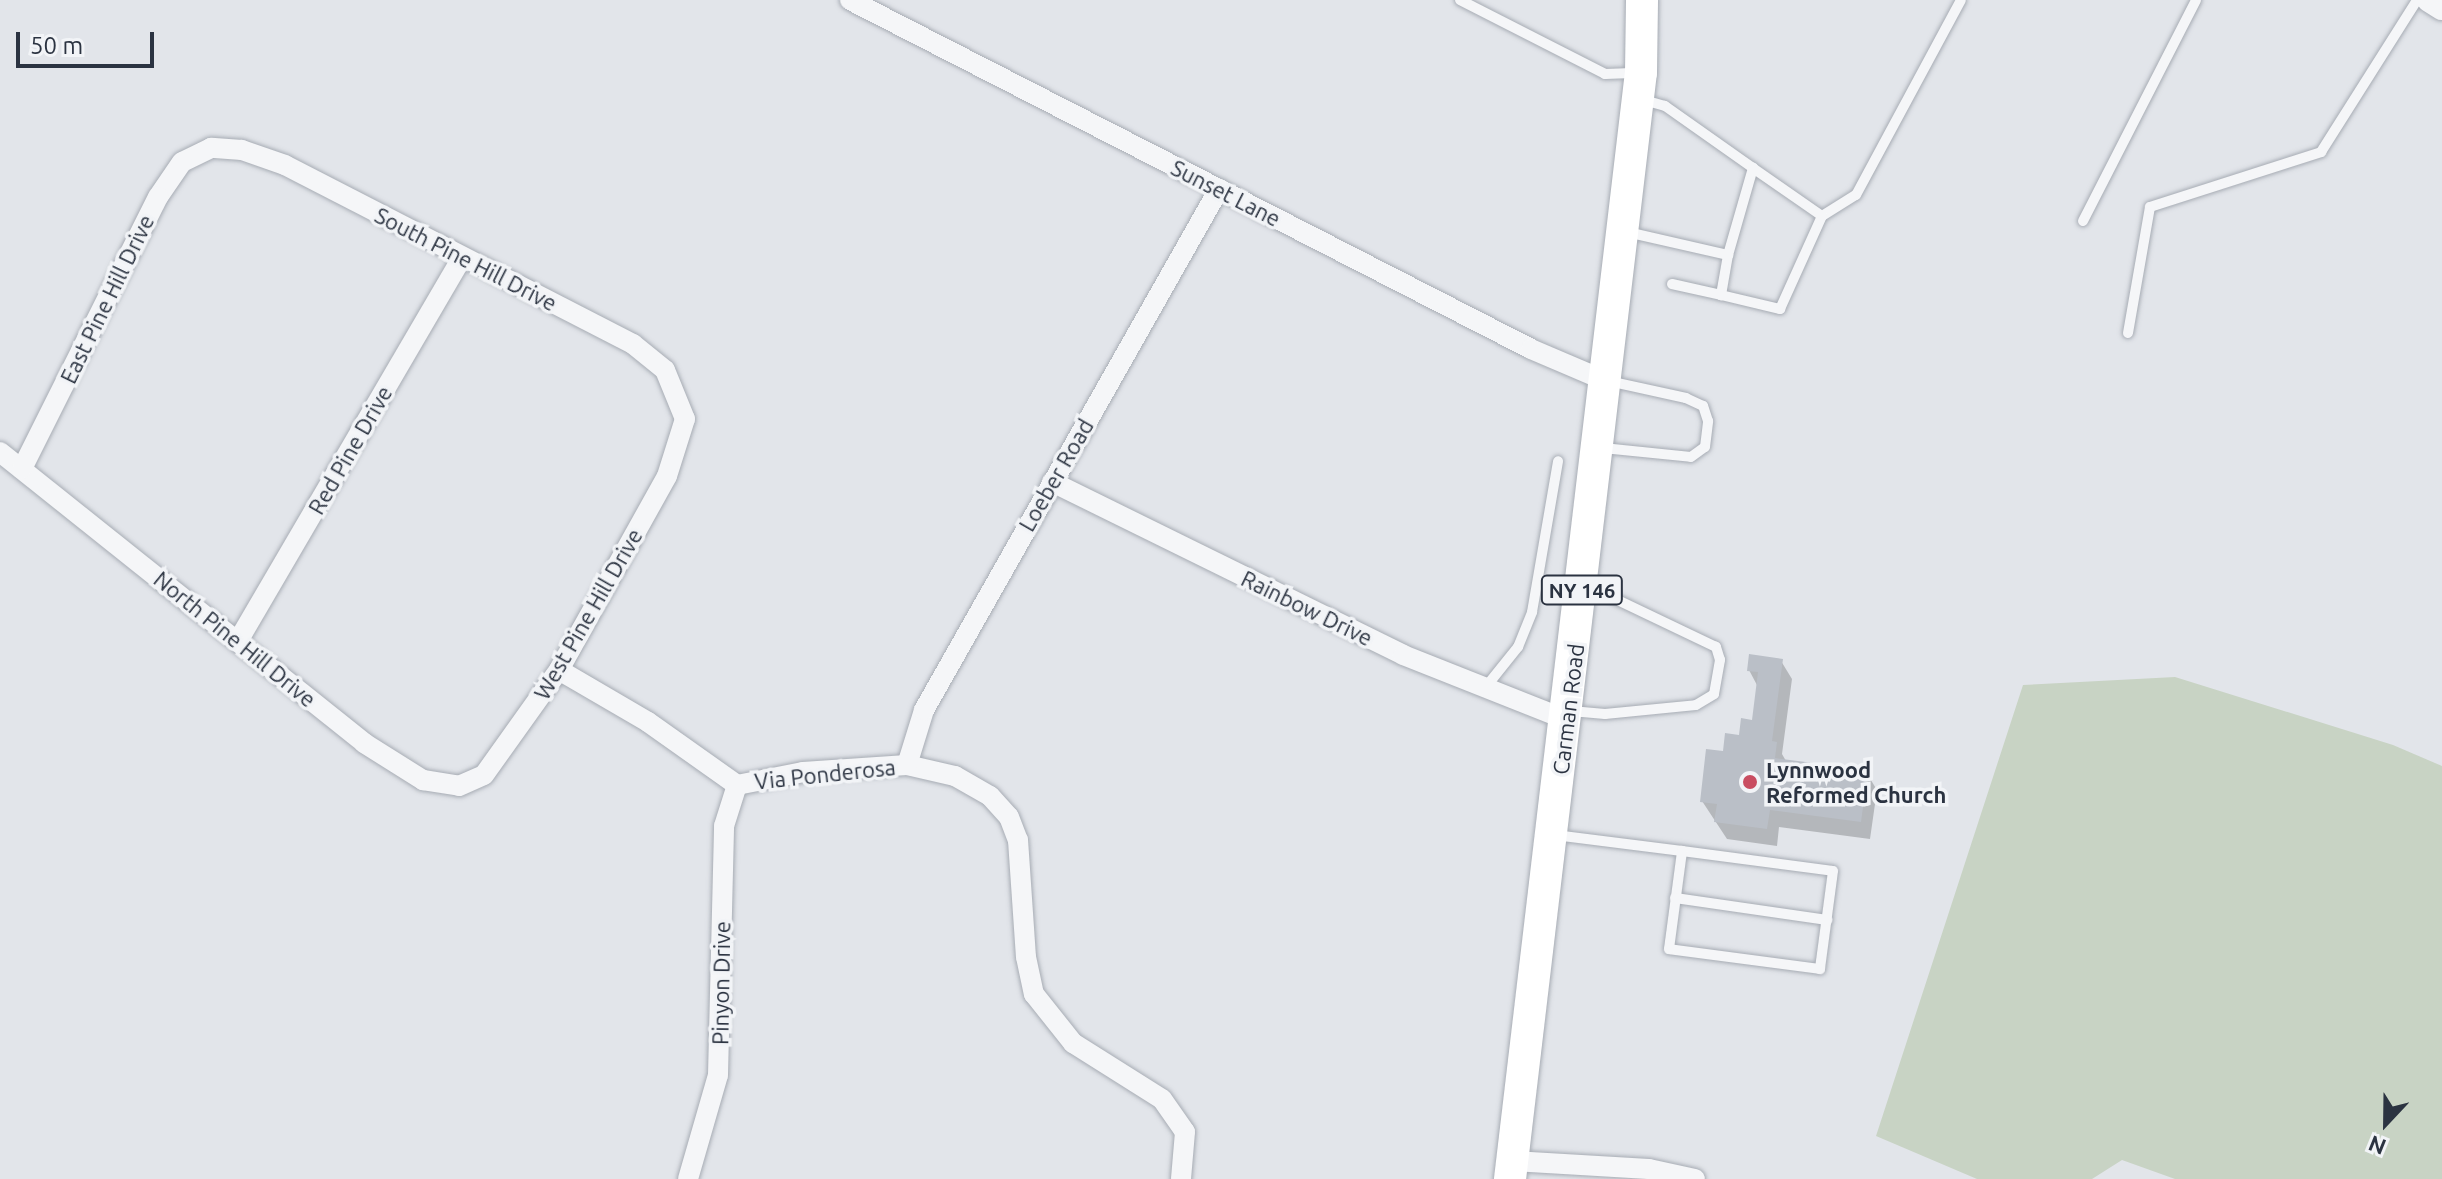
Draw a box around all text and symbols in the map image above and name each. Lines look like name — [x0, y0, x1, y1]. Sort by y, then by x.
scale bar — [20, 16, 158, 66]
text: 50 m — [30, 32, 83, 59]
street label: Sunset Lane — [1167, 154, 1285, 232]
street label: South Pine Hill Drive — [371, 202, 561, 316]
street label: East Pine Hill Drive — [55, 210, 159, 388]
street label: Red Pine Drive — [303, 381, 397, 519]
street label: Loeber Road — [1013, 414, 1099, 536]
street label: West Pine Hill Drive — [528, 524, 648, 704]
street label: Rainbow Drive — [1237, 565, 1377, 651]
street label: North Pine Hill Drive — [149, 566, 321, 712]
road number: NY 146 — [1540, 574, 1624, 606]
street label: Carman Road — [1547, 642, 1589, 776]
street label: Via Ponderosa — [753, 753, 897, 795]
place label: Lynnwood Reformed Church — [1766, 756, 1946, 808]
marker: Lynnwood Reformed Church — [1741, 773, 1759, 791]
street label: Pinyon Drive — [707, 921, 735, 1045]
north arrow — [2346, 1083, 2426, 1163]
text: N — [2365, 1131, 2389, 1160]

